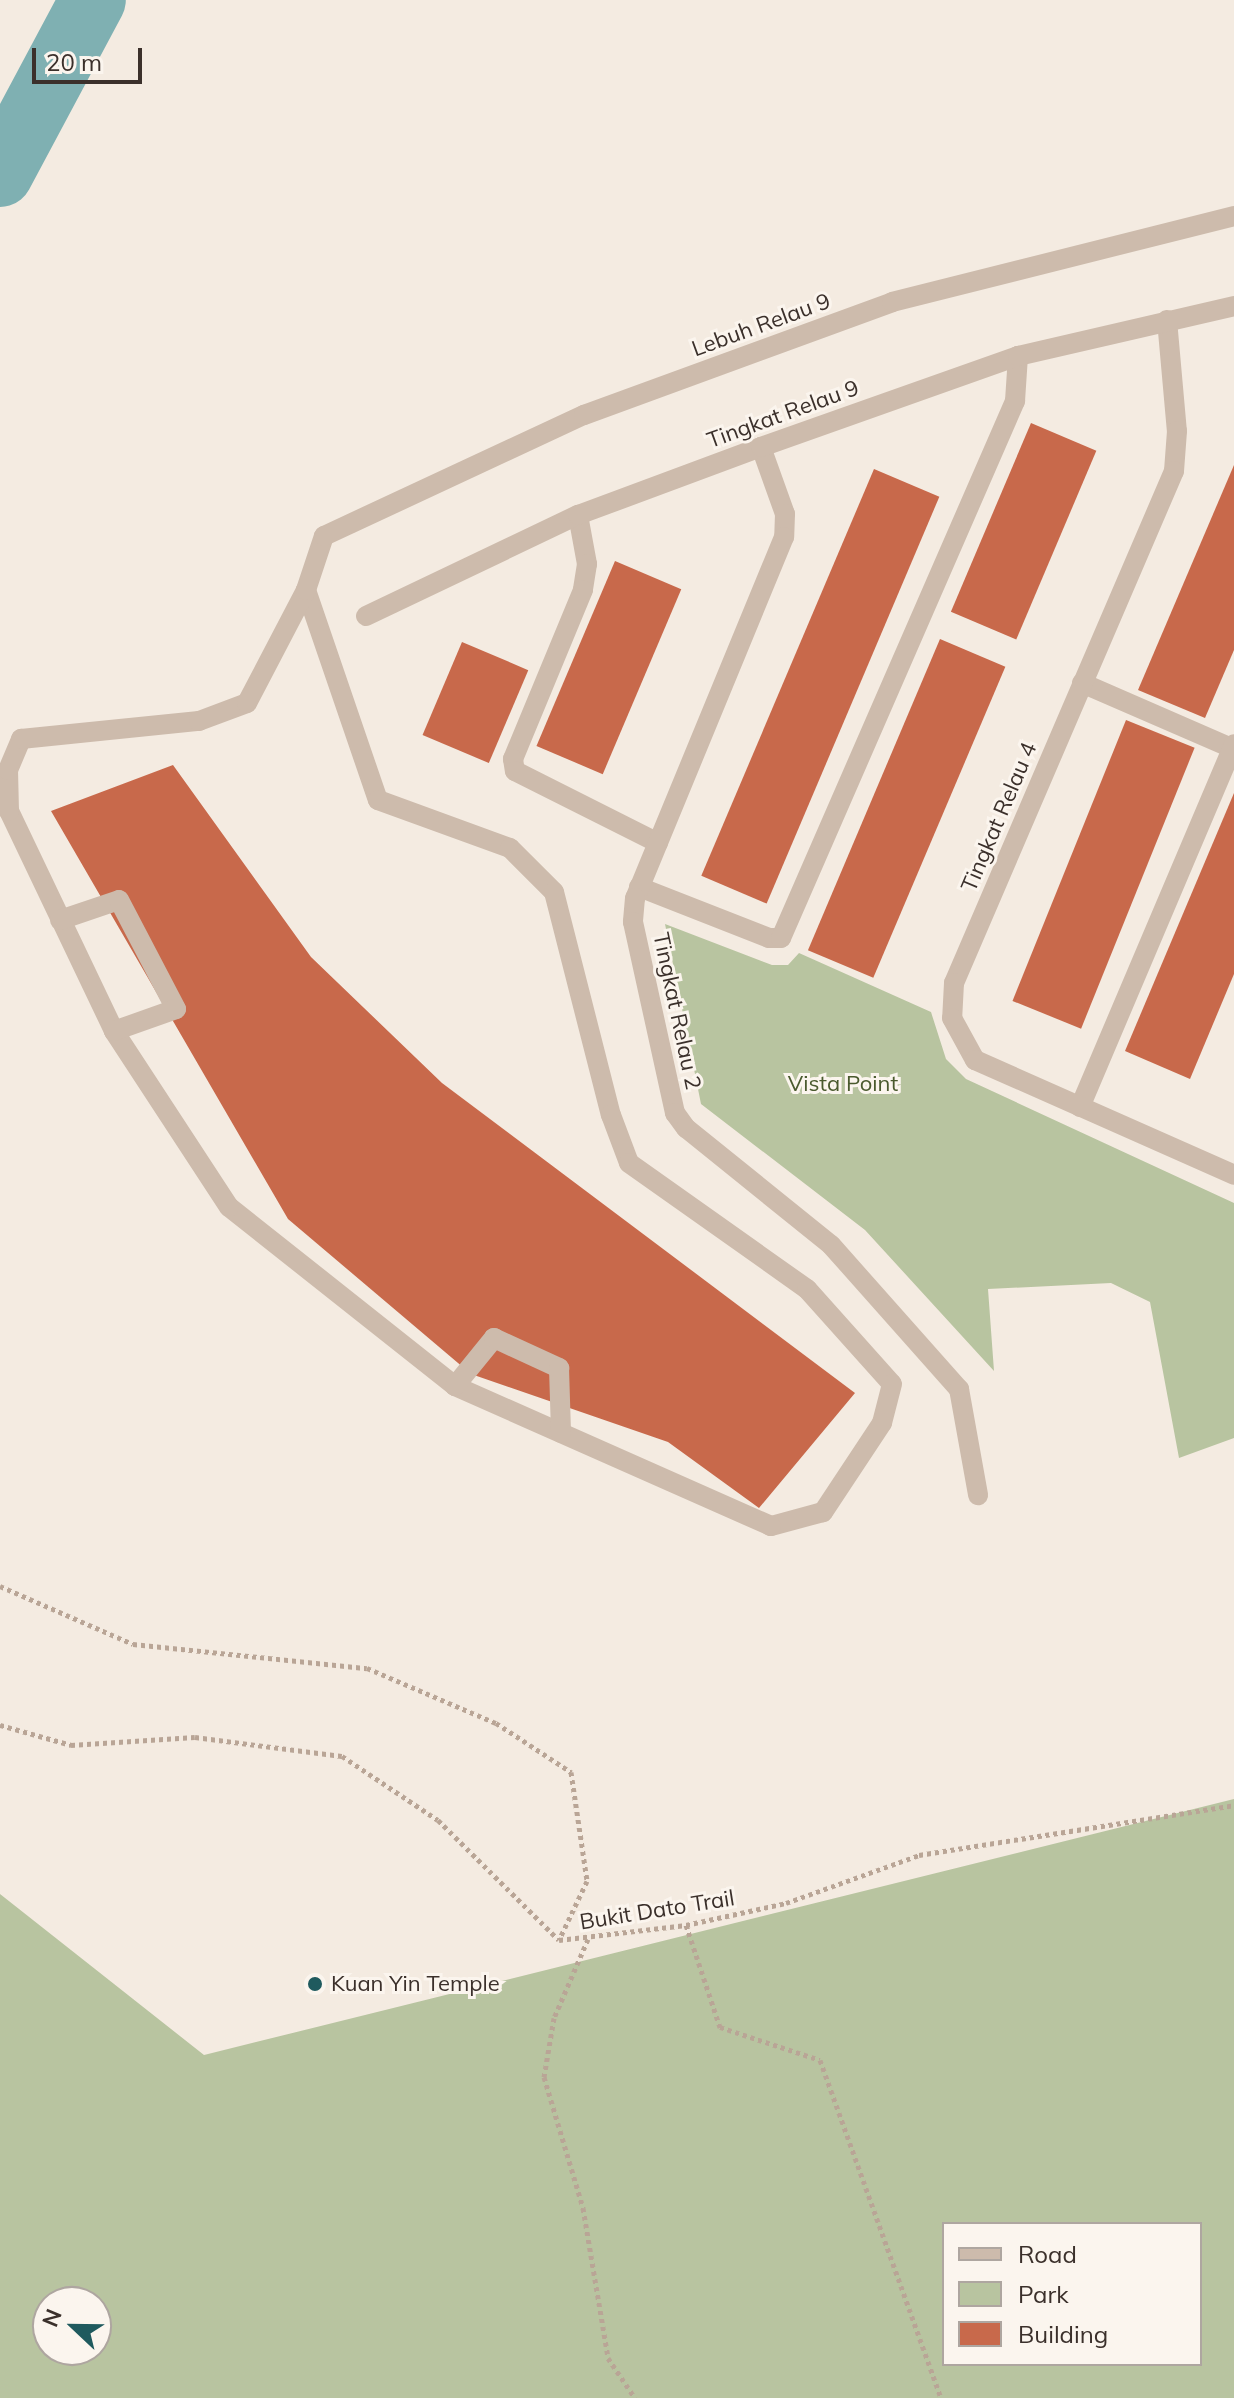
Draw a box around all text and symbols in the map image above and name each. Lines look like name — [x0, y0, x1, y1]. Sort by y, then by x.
scale bar — [36, 32, 146, 82]
text: 20 m — [46, 47, 102, 77]
street label: Lebuh Relau 9 — [688, 288, 834, 362]
street label: Tingkat Relau 9 — [704, 374, 862, 454]
street label: Tingkat Relau 4 — [956, 738, 1042, 896]
street label: Tingkat Relau 2 — [648, 930, 706, 1092]
park label: Vista Point — [788, 1071, 898, 1097]
street label: Bukit Dato Trail — [578, 1885, 736, 1935]
place label: Kuan Yin Temple — [331, 1971, 500, 1997]
marker: Kuan Yin Temple — [306, 1975, 324, 1993]
legend — [942, 2222, 1202, 2366]
text: Road — [1018, 2239, 1077, 2269]
text: Park — [1018, 2279, 1069, 2309]
north arrow — [32, 2286, 112, 2366]
text: N — [36, 2305, 68, 2331]
text: Building — [1018, 2319, 1108, 2349]

